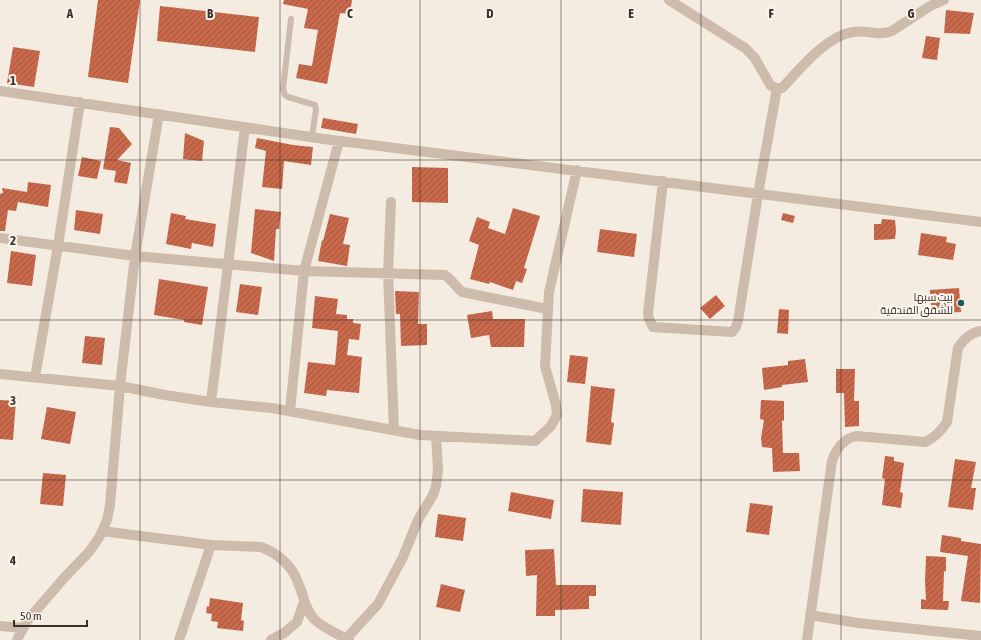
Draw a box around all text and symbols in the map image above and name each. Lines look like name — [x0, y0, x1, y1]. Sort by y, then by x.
text: A — [66, 6, 74, 21]
text: B — [207, 6, 214, 21]
text: C — [347, 6, 353, 21]
text: D — [486, 6, 494, 21]
text: E — [628, 6, 634, 21]
text: F — [768, 6, 774, 21]
text: G — [908, 6, 915, 21]
text: 1 — [10, 73, 16, 88]
text: 2 — [10, 233, 16, 248]
place label: بيت سبها للشقق الفندقية — [880, 291, 953, 317]
marker: بيت سبها للشقق الفندقية — [956, 298, 966, 308]
text: 3 — [10, 393, 16, 408]
text: 4 — [9, 553, 16, 568]
scale bar — [14, 602, 87, 628]
text: 50 m — [20, 609, 42, 623]

